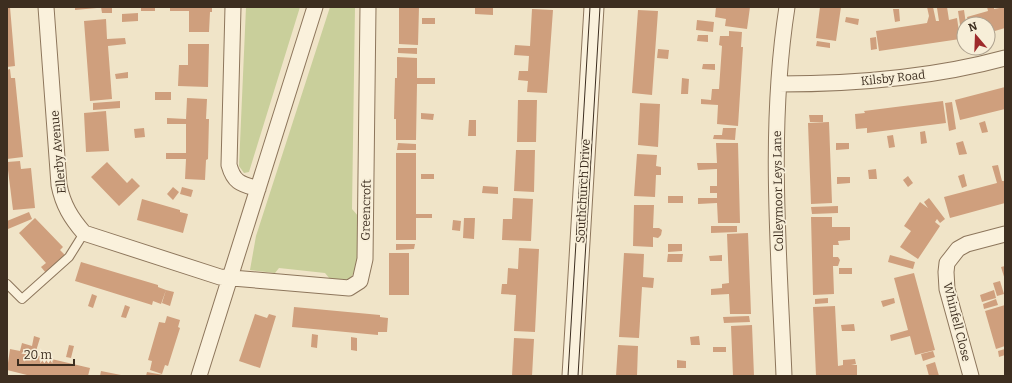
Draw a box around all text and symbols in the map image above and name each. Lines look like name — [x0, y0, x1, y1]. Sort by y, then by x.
north arrow — [956, 16, 996, 56]
text: N — [967, 19, 980, 35]
street label: Kilsby Road — [860, 68, 926, 88]
street label: Ellerby Avenue — [47, 110, 69, 194]
street label: Colleymoor Leys Lane — [770, 130, 786, 252]
street label: Southchurch Drive — [573, 139, 593, 243]
street label: Greencroft — [358, 179, 374, 241]
street label: Whinfell Close — [940, 281, 974, 363]
scale bar — [18, 341, 74, 367]
text: 20 m — [24, 348, 53, 362]

